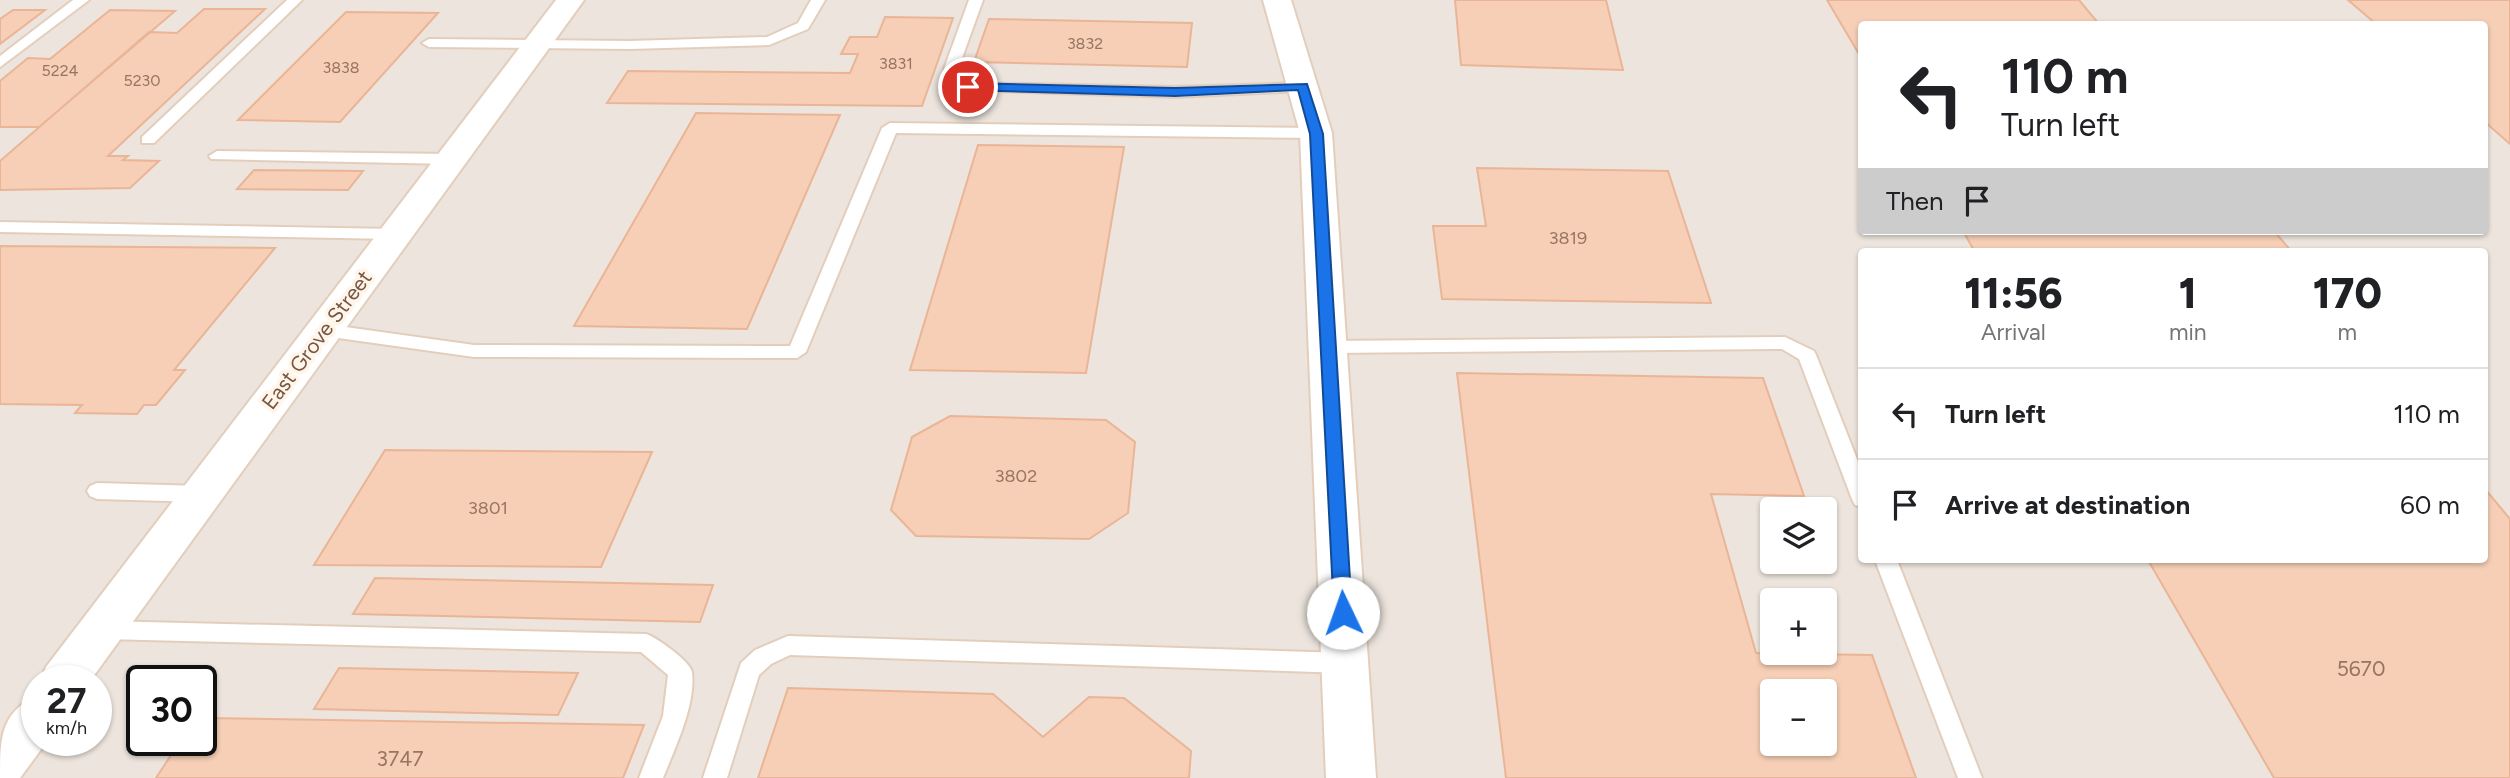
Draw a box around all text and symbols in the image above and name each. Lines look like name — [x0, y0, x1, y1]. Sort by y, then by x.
house number: 3832 — [1067, 34, 1103, 53]
text: 110 m — [2001, 46, 2129, 105]
icon: left — [1886, 49, 1977, 140]
house number: 3831 — [879, 54, 913, 73]
pin — [938, 57, 998, 117]
house number: 3838 — [322, 58, 360, 77]
house number: 5224 — [41, 61, 79, 80]
icon: arrive — [949, 68, 987, 106]
house number: 5230 — [123, 71, 161, 90]
text: Turn left — [2001, 106, 2120, 144]
icon: arrive — [1958, 182, 1996, 220]
text: Then — [1886, 185, 1944, 217]
house number: 3819 — [1549, 227, 1587, 249]
street label: East Grove Street — [256, 265, 377, 414]
text: 11:56 — [1964, 268, 2063, 319]
text: 1 — [2179, 268, 2197, 319]
text: 170 — [2313, 268, 2382, 319]
text: Arrival — [1981, 318, 2046, 346]
text: min — [2169, 318, 2207, 346]
text: m — [2338, 318, 2357, 346]
icon: left — [1886, 395, 1924, 433]
text: Turn left — [1945, 398, 2046, 430]
text: 110 m — [2393, 398, 2460, 430]
house number: 3802 — [995, 465, 1037, 487]
icon: arrive — [1886, 486, 1924, 524]
text: Arrive at destination — [1945, 489, 2190, 521]
text: 60 m — [2400, 489, 2460, 521]
house number: 3801 — [468, 497, 508, 519]
map controls — [1760, 497, 1837, 756]
button: layers — [1760, 497, 1837, 574]
position arrow — [1306, 576, 1380, 650]
button: + — [1760, 588, 1837, 665]
house number: 5670 — [2337, 656, 2385, 681]
speed limit sign: 30 — [126, 665, 217, 756]
button: − — [1760, 679, 1837, 756]
text: 27 — [47, 680, 86, 722]
text: km/h — [46, 717, 87, 739]
house number: 3747 — [376, 746, 424, 771]

